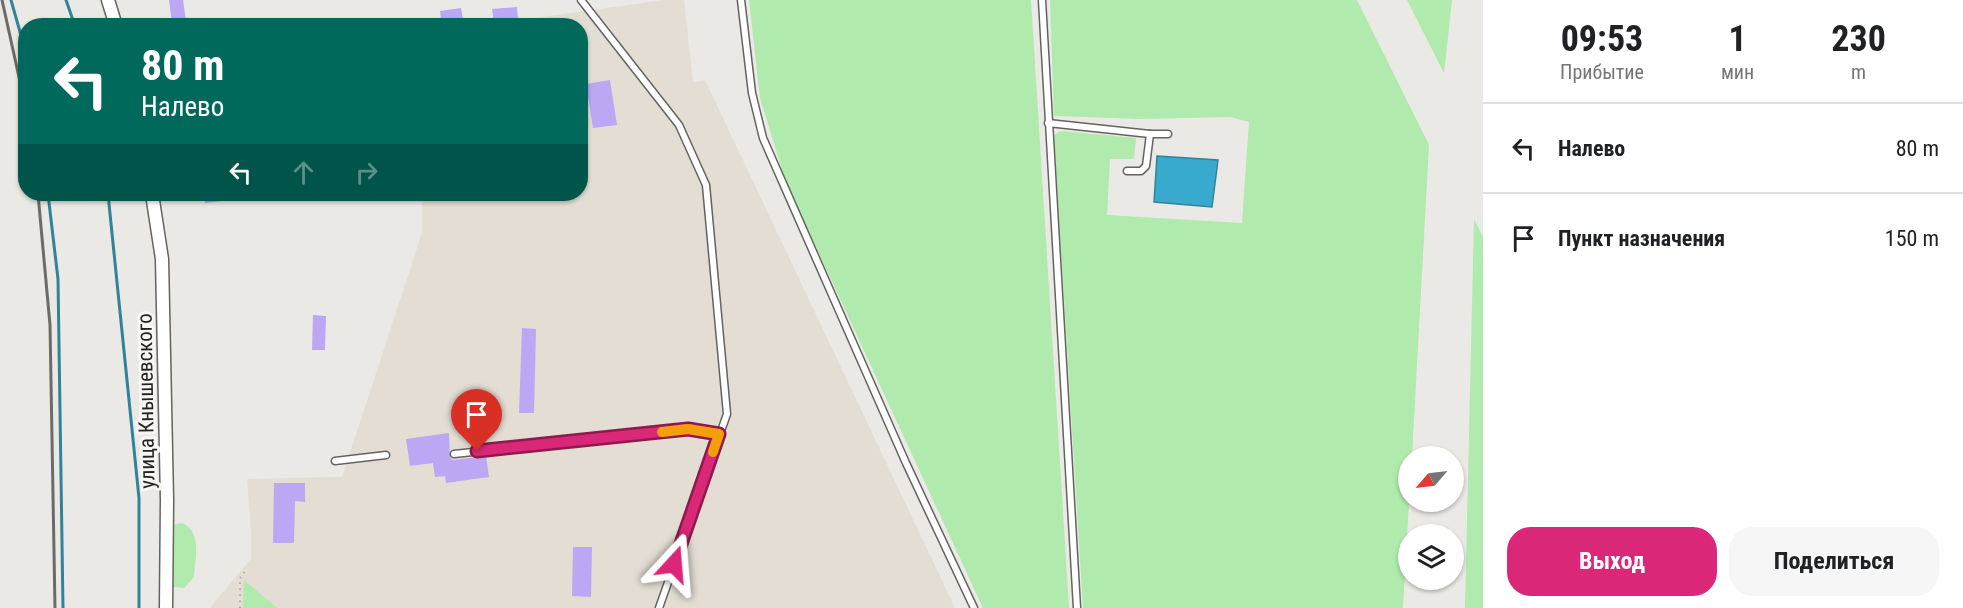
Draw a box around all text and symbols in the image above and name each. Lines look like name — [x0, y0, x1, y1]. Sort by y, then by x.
text: 09:53 — [1561, 18, 1643, 60]
text: 1 — [1728, 18, 1747, 60]
text: 230 — [1831, 18, 1886, 60]
text: 80 m — [141, 41, 224, 90]
icon: left — [42, 42, 120, 120]
text: Прибытие — [1560, 60, 1644, 84]
text: мин — [1721, 60, 1754, 84]
text: m — [1851, 60, 1866, 84]
text: Налево — [141, 91, 224, 123]
icon: left — [1507, 132, 1540, 165]
text: Налево — [1558, 136, 1625, 161]
text: 80 m — [1896, 136, 1939, 161]
icon: left — [224, 156, 257, 189]
icon: ahead — [287, 156, 320, 189]
icon: right — [350, 156, 383, 189]
icon: arrive — [1507, 222, 1540, 255]
text: Пункт назначения — [1558, 226, 1725, 251]
text: 150 m — [1885, 226, 1939, 251]
street label: улица Кнышевского — [132, 313, 160, 489]
pin — [451, 389, 502, 451]
icon: arrive — [460, 398, 493, 431]
north arrow — [1398, 446, 1464, 512]
map controls — [1398, 446, 1464, 590]
button: layers — [1398, 524, 1464, 590]
button: Выход — [1507, 527, 1717, 596]
button: Поделиться — [1729, 527, 1939, 596]
position arrow — [642, 532, 706, 596]

